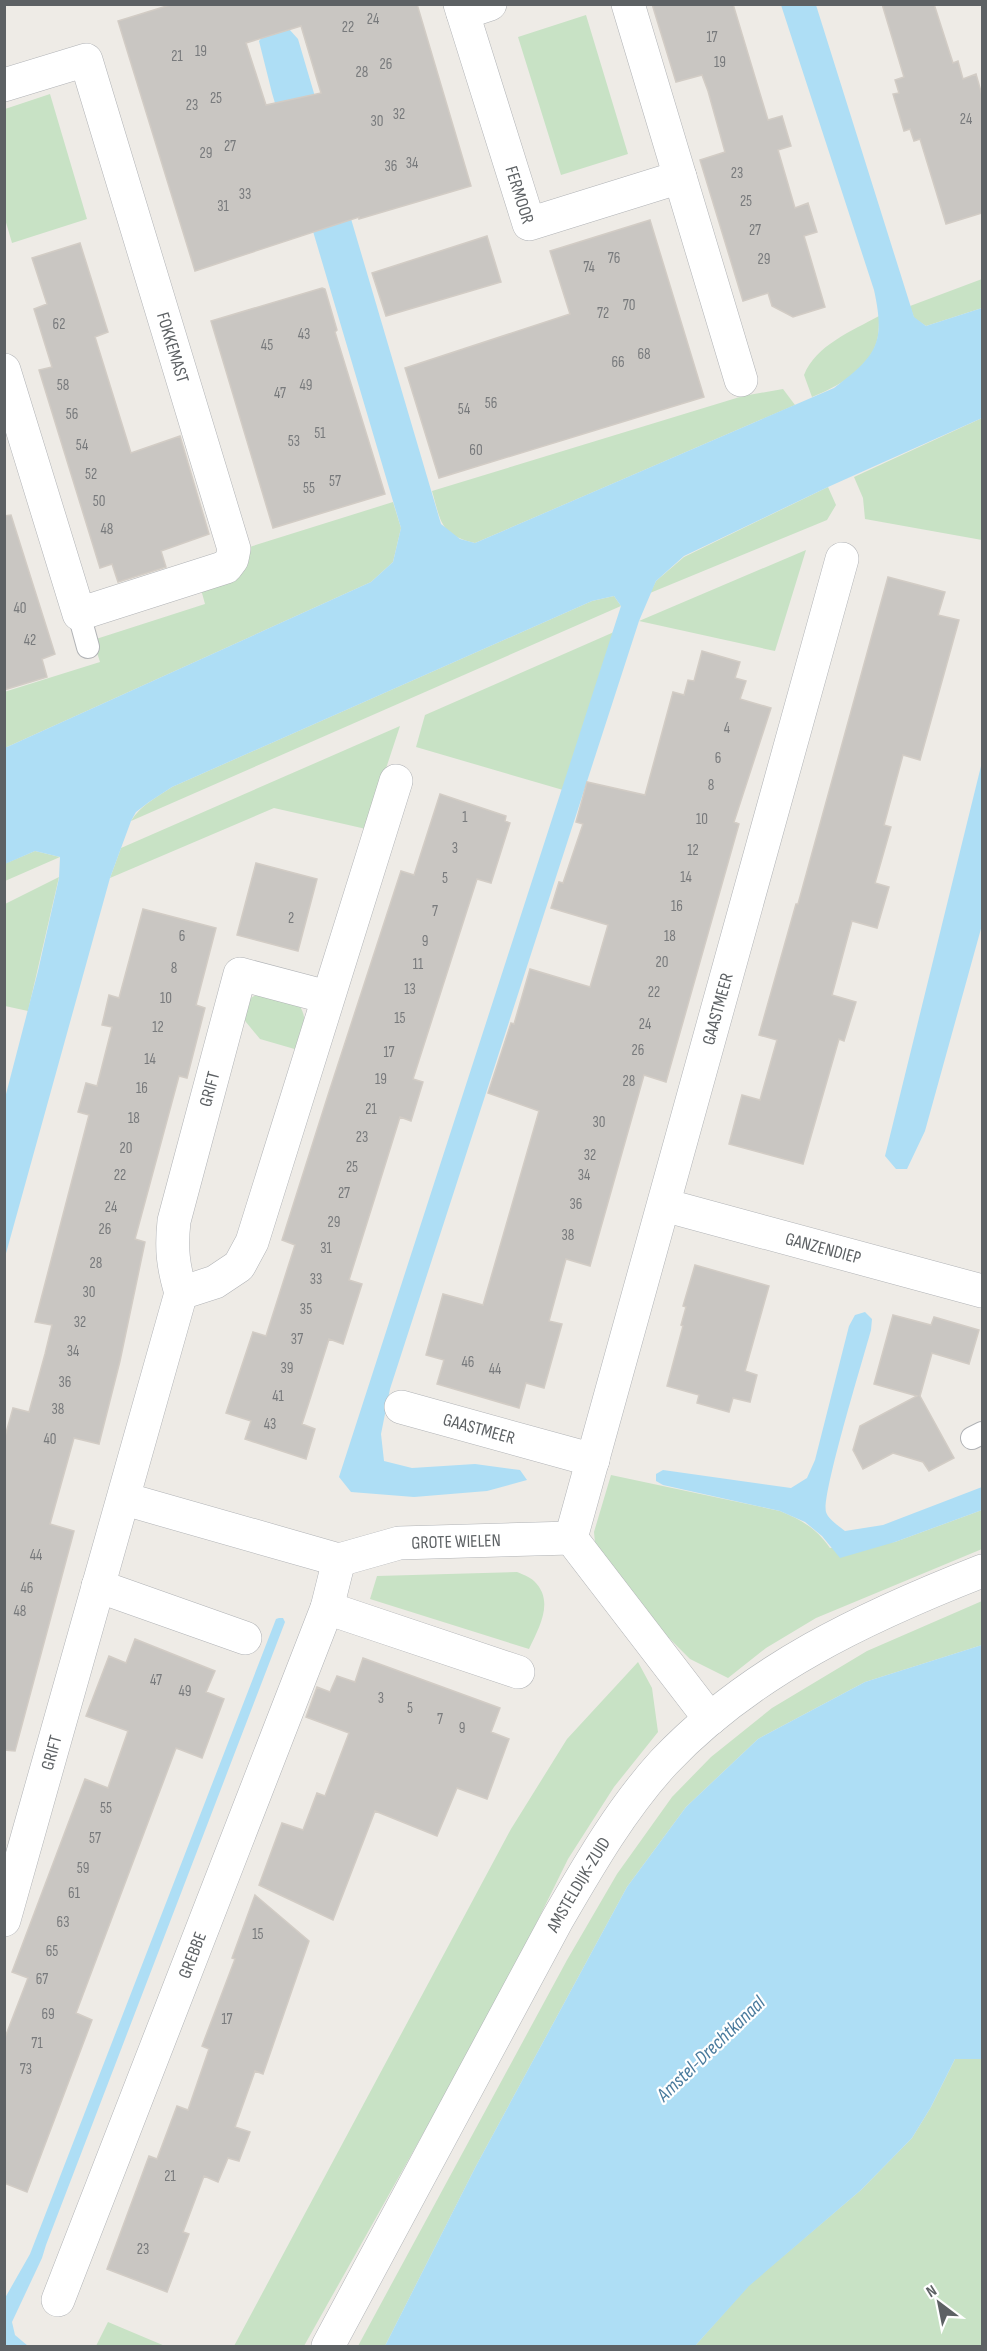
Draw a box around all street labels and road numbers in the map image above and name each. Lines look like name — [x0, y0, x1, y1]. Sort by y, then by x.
street label: FERMOOR — [501, 163, 539, 226]
street label: FOKKEMAST — [152, 310, 194, 385]
street label: GAASTMEER — [698, 971, 737, 1047]
street label: GRIFT — [195, 1069, 224, 1109]
street label: GANZENDIEP — [783, 1228, 864, 1268]
street label: GAASTMEER — [441, 1409, 517, 1448]
street label: GROTE WIELEN — [411, 1530, 501, 1553]
street label: GRIFT — [36, 1733, 66, 1772]
street label: AMSTELDIJK-ZUID — [542, 1833, 615, 1936]
street label: GREBBE — [174, 1929, 211, 1981]

